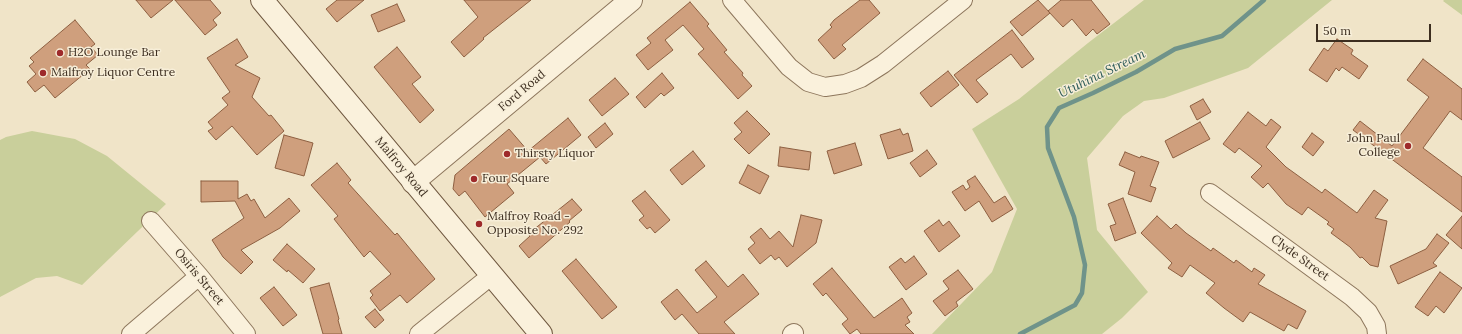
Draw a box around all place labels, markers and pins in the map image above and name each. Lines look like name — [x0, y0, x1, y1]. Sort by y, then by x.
place label: H2O Lounge Bar — [68, 46, 160, 60]
marker: H2O Lounge Bar — [55, 48, 65, 58]
place label: Malfroy Liquor Centre — [51, 66, 175, 80]
marker: Malfroy Liquor Centre — [38, 68, 48, 78]
place label: John Paul College — [1347, 132, 1400, 160]
marker: John Paul College — [1403, 141, 1413, 151]
place label: Thirsty Liquor — [515, 147, 595, 161]
marker: Thirsty Liquor — [502, 149, 512, 159]
place label: Four Square — [482, 172, 550, 186]
marker: Four Square — [469, 174, 479, 184]
place label: Malfroy Road - Opposite No. 292 — [487, 210, 583, 238]
marker: Malfroy Road - Opposite No. 292 — [474, 219, 484, 229]

